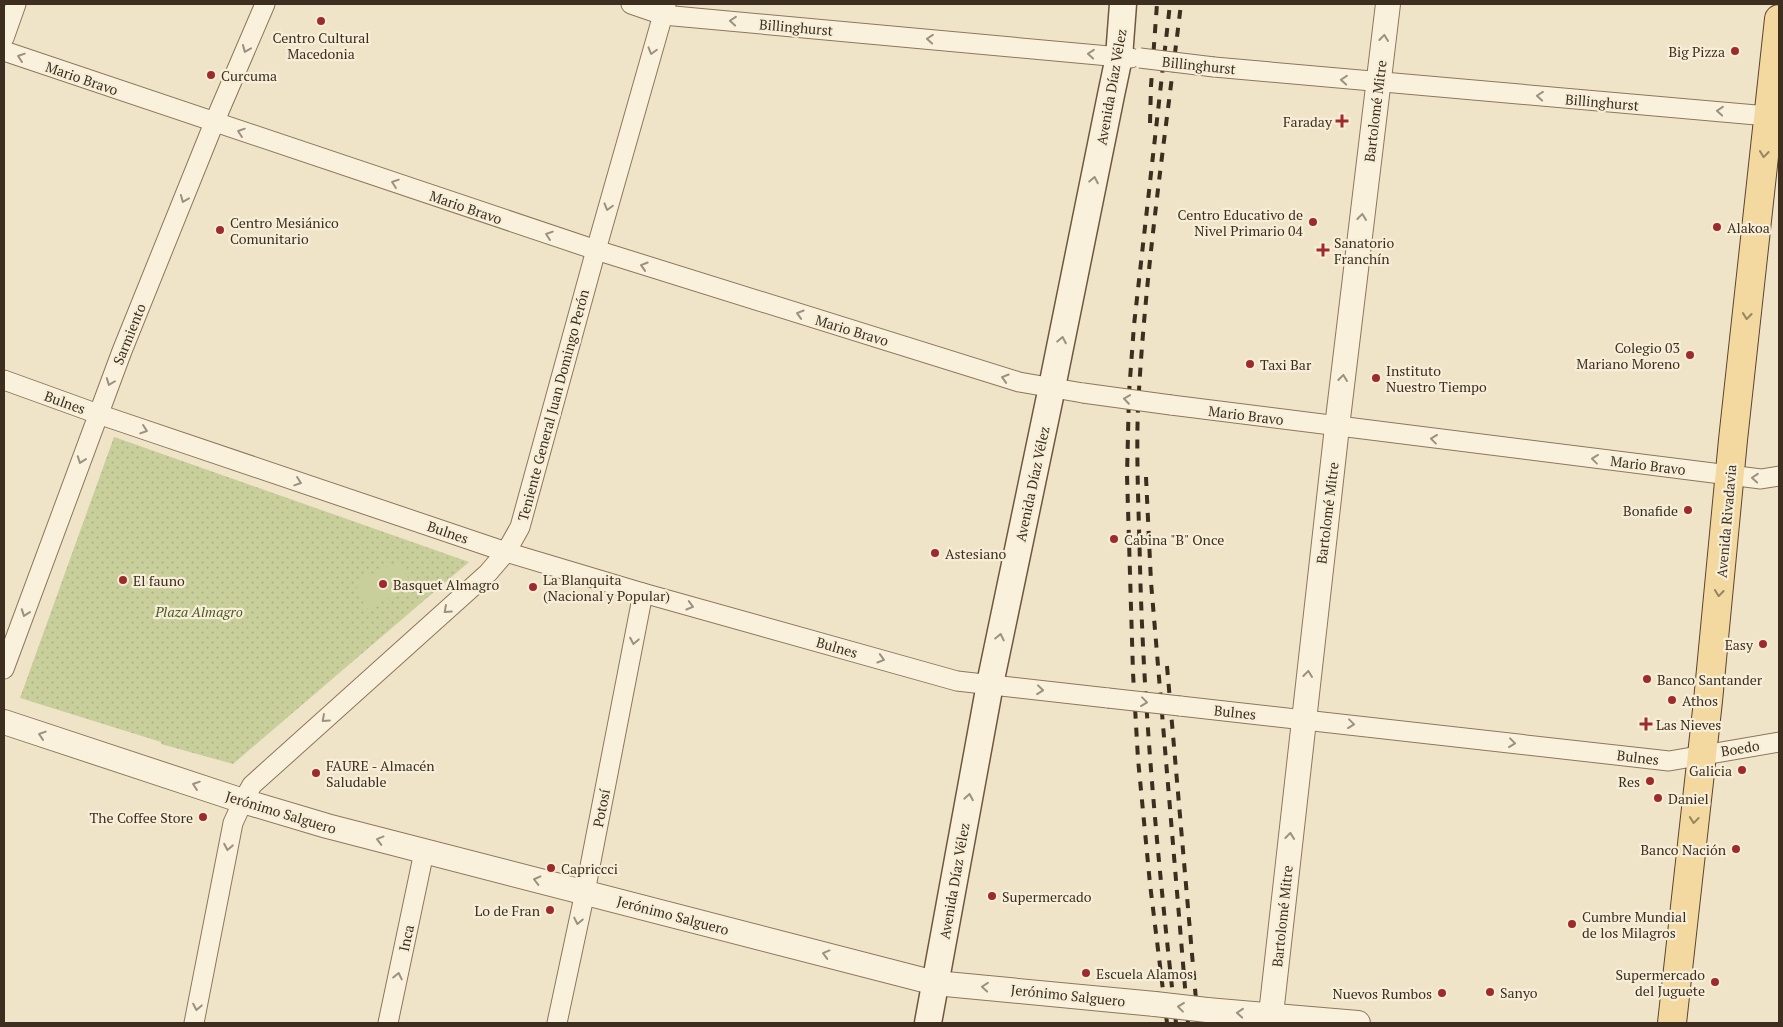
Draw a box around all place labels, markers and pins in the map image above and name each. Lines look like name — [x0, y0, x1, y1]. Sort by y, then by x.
marker: Centro Cultural Macedonia — [315, 15, 327, 27]
place label: Centro Cultural Macedonia — [273, 28, 369, 63]
place label: Big Pizza — [1668, 42, 1725, 61]
marker: Big Pizza — [1729, 45, 1741, 57]
place label: Curcuma — [221, 66, 277, 85]
marker: Curcuma — [205, 69, 217, 81]
place label: Faraday — [1283, 112, 1333, 131]
marker: Faraday — [1336, 115, 1348, 127]
place label: Centro Educativo de Nivel Primario 04 — [1177, 205, 1304, 240]
place label: Centro Mesiánico Comunitario — [230, 213, 339, 248]
marker: Centro Educativo de Nivel Primario 04 — [1307, 216, 1319, 228]
place label: Alakoa — [1727, 218, 1770, 237]
marker: Alakoa — [1711, 221, 1723, 233]
marker: Centro Mesiánico Comunitario — [214, 224, 226, 236]
place label: Sanatorio Franchín — [1334, 233, 1394, 268]
marker: Sanatorio Franchín — [1316, 243, 1330, 257]
place label: Colegio 03 Mariano Moreno — [1576, 338, 1680, 373]
marker: Colegio 03 Mariano Moreno — [1684, 349, 1696, 361]
place label: Taxi Bar — [1260, 355, 1312, 374]
marker: Taxi Bar — [1244, 358, 1256, 370]
place label: Instituto Nuestro Tiempo — [1386, 361, 1487, 396]
marker: Instituto Nuestro Tiempo — [1370, 372, 1382, 384]
place label: Bonafide — [1623, 501, 1678, 520]
marker: Bonafide — [1682, 504, 1694, 516]
place label: Cabina "B" Once — [1124, 530, 1224, 549]
marker: Cabina "B" Once — [1108, 533, 1120, 545]
place label: Astesiano — [945, 544, 1007, 563]
marker: Astesiano — [929, 547, 941, 559]
place label: La Blanquita (Nacional y Popular) — [543, 570, 670, 605]
place label: El fauno — [133, 571, 185, 590]
marker: El fauno — [117, 574, 129, 586]
place label: Basquet Almagro — [393, 575, 499, 594]
marker: Basquet Almagro — [377, 578, 389, 590]
marker: La Blanquita (Nacional y Popular) — [527, 581, 539, 593]
place label: Easy — [1725, 635, 1754, 654]
marker: Easy — [1757, 638, 1769, 650]
place label: Banco Santander — [1657, 670, 1763, 689]
marker: Banco Santander — [1641, 673, 1653, 685]
place label: Athos — [1682, 691, 1718, 710]
marker: Athos — [1666, 694, 1678, 706]
place label: Las Nieves — [1656, 715, 1721, 734]
marker: Las Nieves — [1640, 718, 1652, 730]
place label: FAURE - Almacén Saludable — [326, 756, 435, 791]
place label: Galicia — [1689, 761, 1732, 780]
marker: Galicia — [1736, 764, 1748, 776]
marker: FAURE - Almacén Saludable — [310, 767, 322, 779]
place label: Res — [1618, 772, 1640, 791]
marker: Res — [1644, 775, 1656, 787]
place label: Daniel — [1668, 789, 1709, 808]
marker: Daniel — [1652, 792, 1664, 804]
place label: The Coffee Store — [90, 808, 193, 827]
marker: The Coffee Store — [197, 811, 209, 823]
place label: Banco Nación — [1640, 840, 1727, 859]
marker: Banco Nación — [1730, 843, 1742, 855]
place label: Capriccci — [561, 859, 618, 878]
marker: Capriccci — [545, 862, 557, 874]
place label: Supermercado — [1002, 887, 1092, 906]
marker: Supermercado — [986, 890, 998, 902]
place label: Lo de Fran — [475, 901, 541, 920]
marker: Lo de Fran — [544, 904, 556, 916]
place label: Cumbre Mundial de los Milagros — [1582, 907, 1686, 942]
marker: Cumbre Mundial de los Milagros — [1566, 918, 1578, 930]
place label: Escuela Alamos — [1096, 964, 1193, 983]
place label: Supermercado del Juguete — [1616, 965, 1705, 1000]
marker: Escuela Alamos — [1080, 967, 1092, 979]
marker: Supermercado del Juguete — [1709, 976, 1721, 988]
place label: Sanyo — [1500, 983, 1538, 1002]
place label: Nuevos Rumbos — [1332, 984, 1432, 1003]
marker: Sanyo — [1484, 986, 1496, 998]
marker: Nuevos Rumbos — [1436, 987, 1448, 999]

